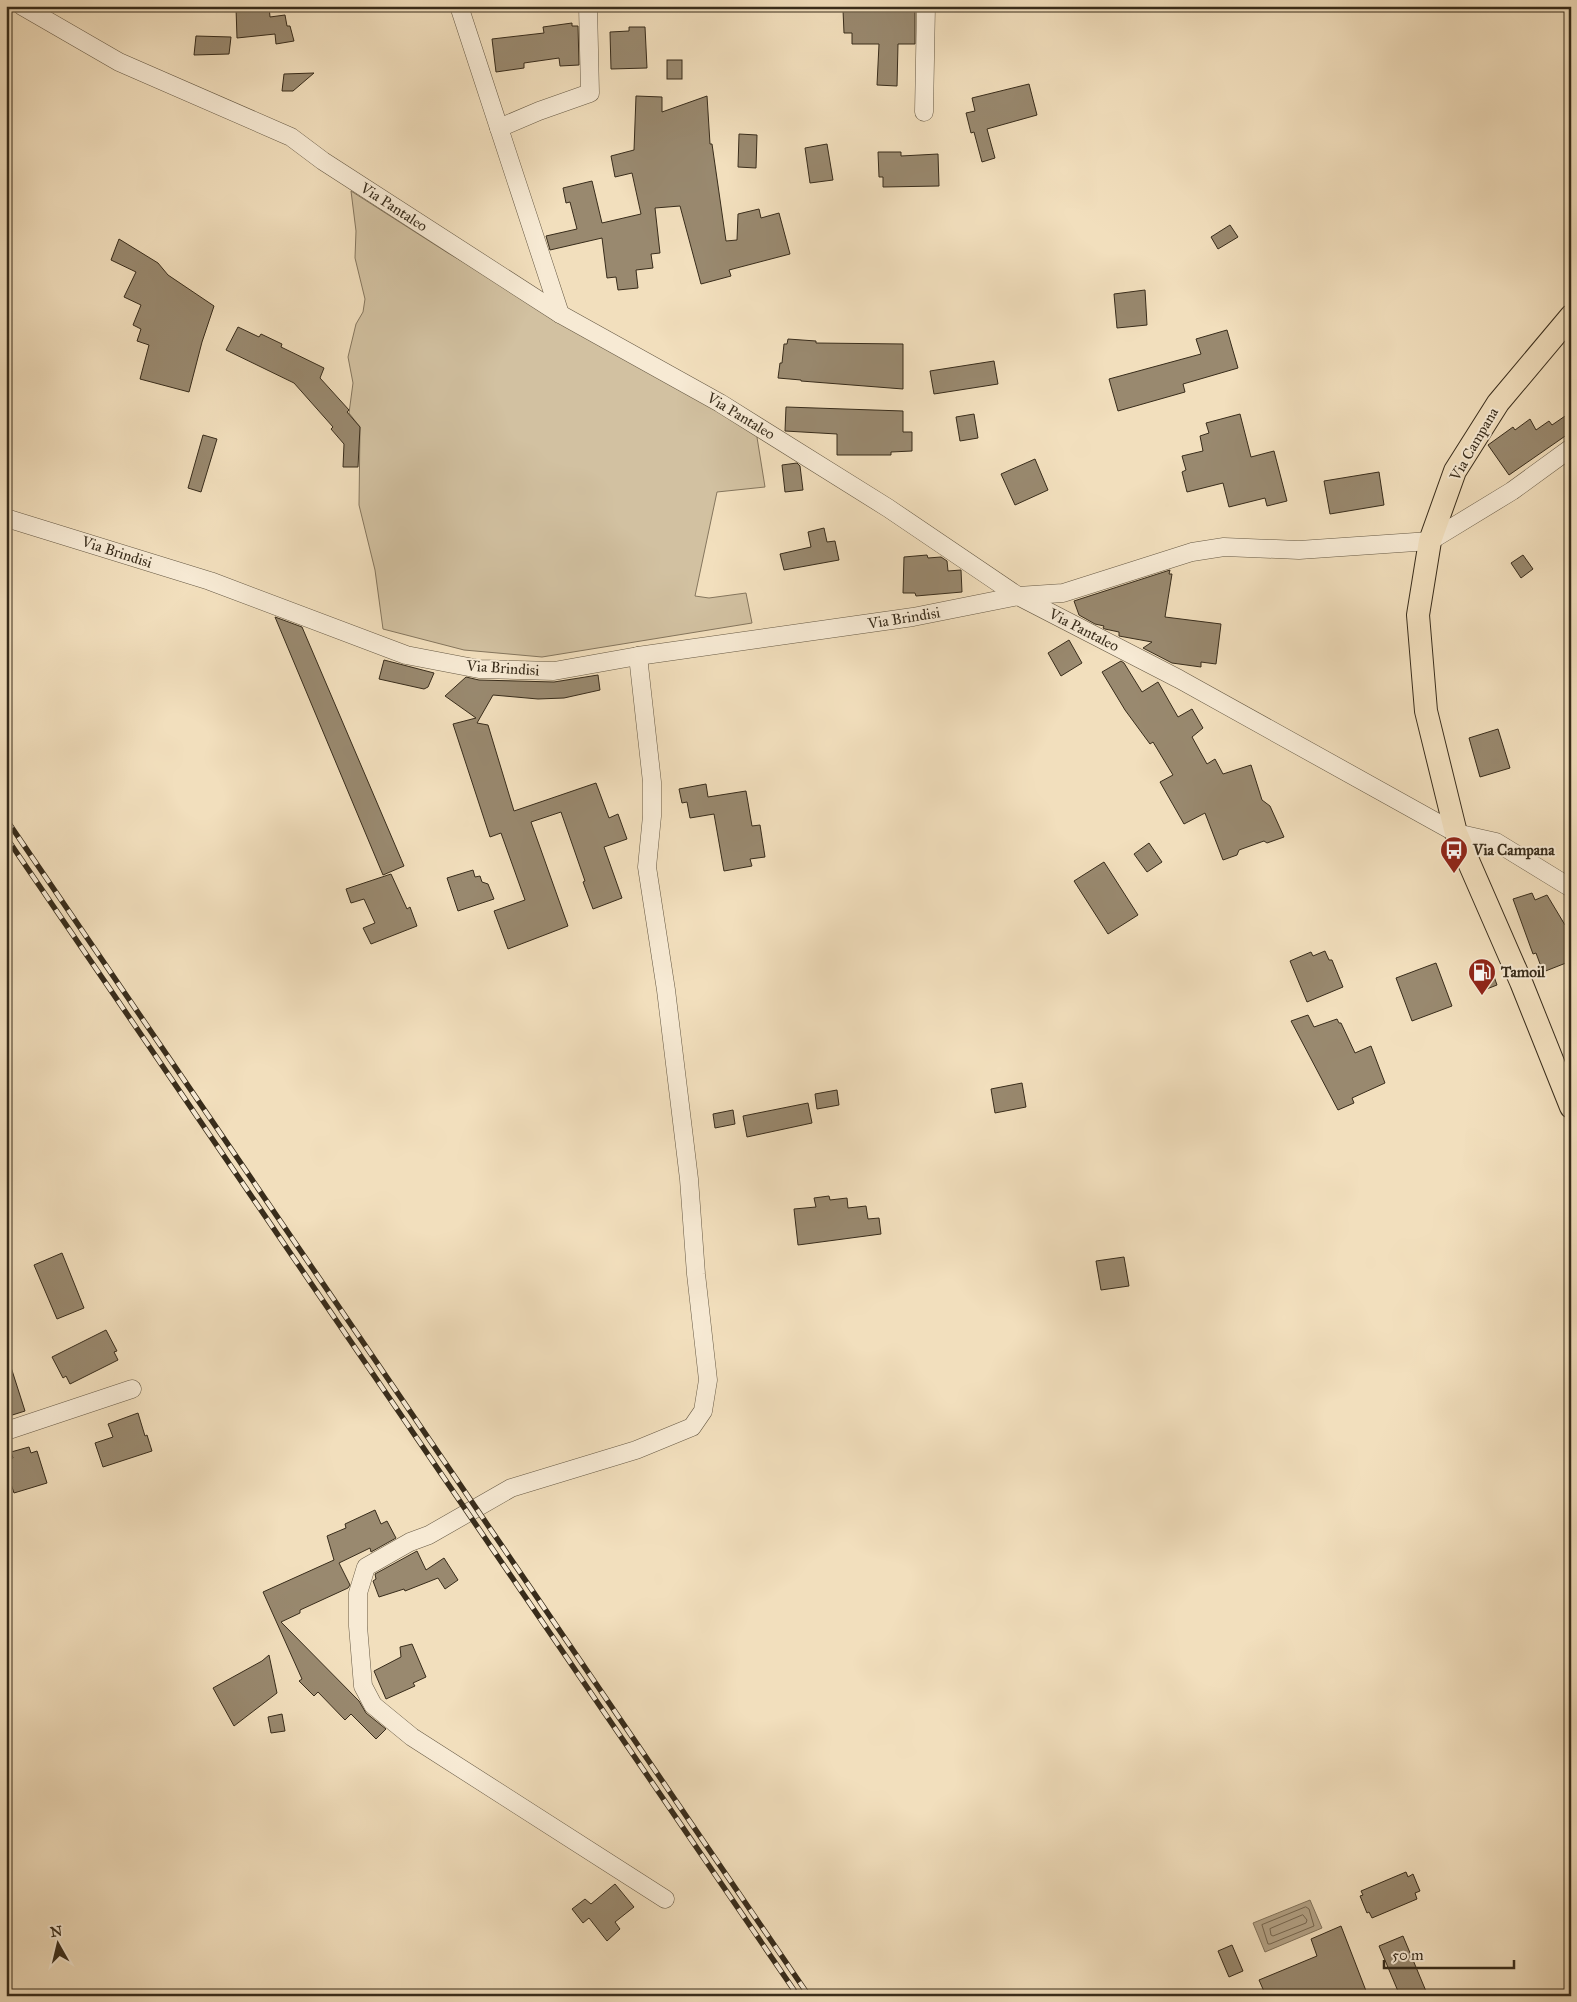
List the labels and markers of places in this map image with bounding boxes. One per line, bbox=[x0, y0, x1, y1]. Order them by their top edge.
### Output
bus stop icon: Via Campana bbox=[1439, 835, 1469, 874]
place label: Via Campana bbox=[1472, 841, 1555, 860]
fuel station icon: Tamoil bbox=[1467, 957, 1497, 996]
place label: Tamoil bbox=[1500, 963, 1546, 981]

